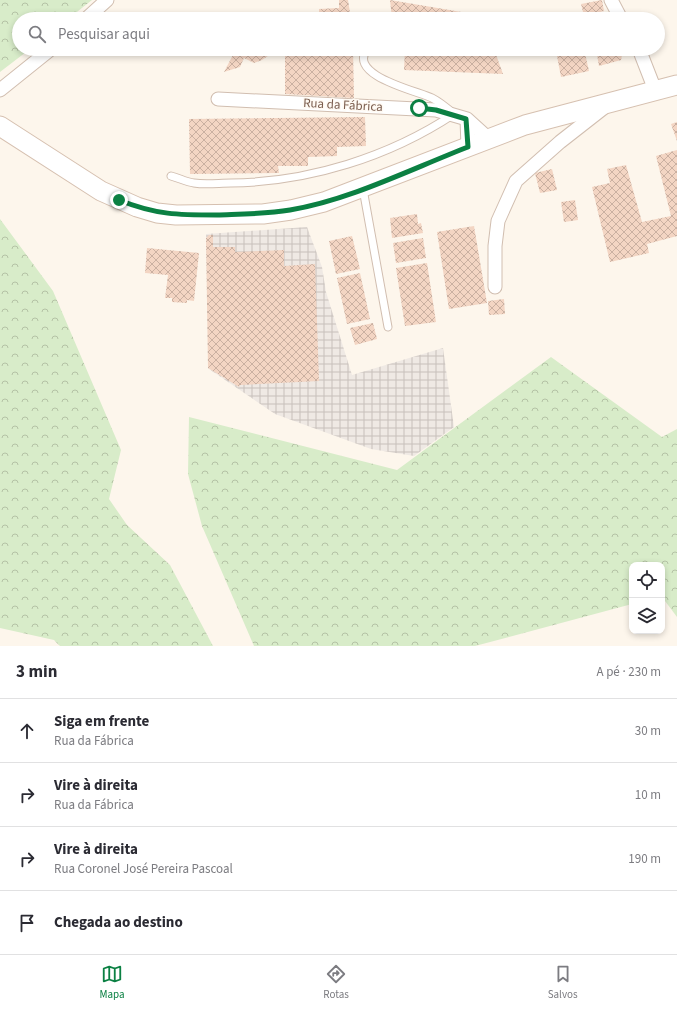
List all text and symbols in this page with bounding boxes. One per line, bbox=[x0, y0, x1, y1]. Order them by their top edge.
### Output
search box bbox=[12, 12, 665, 56]
icon: search bbox=[26, 23, 48, 45]
text: Pesquisar aqui bbox=[58, 24, 150, 45]
street label: Rua da Fábrica bbox=[303, 94, 383, 116]
route start bbox=[410, 99, 428, 117]
route end bbox=[110, 191, 128, 209]
map controls bbox=[629, 562, 665, 634]
button: locate bbox=[629, 562, 665, 598]
button: layers bbox=[629, 598, 665, 634]
text: 3 min bbox=[16, 660, 57, 684]
text: A pé · 230 m bbox=[596, 663, 661, 681]
text: Siga em frente bbox=[54, 711, 149, 732]
icon: ahead bbox=[16, 720, 38, 742]
text: 30 m bbox=[635, 722, 661, 740]
text: Rua da Fábrica bbox=[54, 732, 134, 750]
text: Vire à direita bbox=[54, 775, 138, 796]
icon: right bbox=[16, 784, 38, 806]
text: 10 m bbox=[635, 786, 661, 804]
text: Rua da Fábrica bbox=[54, 796, 134, 814]
text: Vire à direita bbox=[54, 839, 138, 860]
icon: right bbox=[16, 848, 38, 870]
text: 190 m bbox=[628, 850, 661, 868]
text: Rua Coronel José Pereira Pascoal bbox=[54, 860, 233, 878]
icon: arrive bbox=[16, 912, 38, 934]
text: Chegada ao destino bbox=[54, 912, 183, 933]
tab: Mapa bbox=[99, 963, 124, 1002]
tab: Rotas bbox=[323, 963, 349, 1002]
tab: Salvos bbox=[548, 963, 578, 1002]

